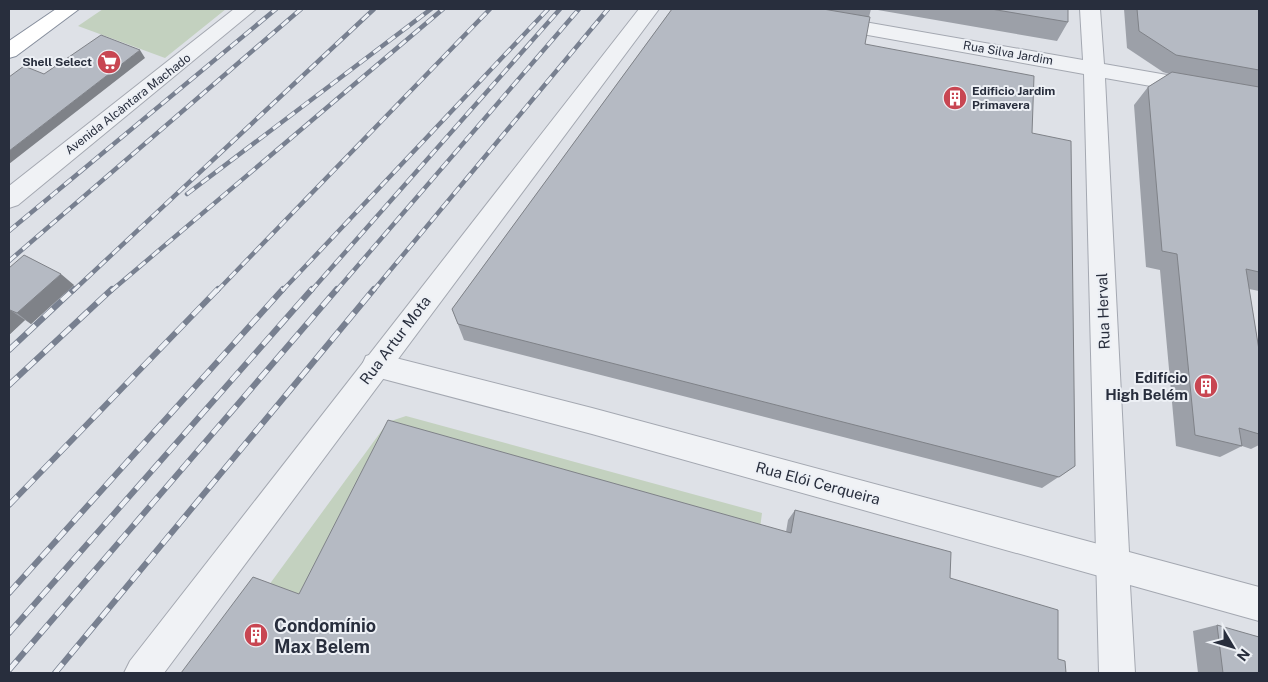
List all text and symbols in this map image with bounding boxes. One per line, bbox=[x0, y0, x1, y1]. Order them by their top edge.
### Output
street label: Rua Silva Jardim bbox=[962, 38, 1054, 68]
supermarket icon: Shell Select bbox=[96, 49, 122, 75]
street label: Avenida Alcântara Machado bbox=[63, 51, 194, 157]
place label: Shell Select bbox=[22, 55, 92, 69]
place label: Edificio Jardim Primavera bbox=[972, 84, 1056, 112]
building icon: Edificio Jardim Primavera bbox=[942, 85, 968, 111]
street label: Rua Herval bbox=[1093, 272, 1113, 350]
street label: Rua Artur Mota bbox=[356, 292, 434, 388]
place label: Edifício High Belém bbox=[1105, 369, 1188, 403]
building icon: Edifício High Belém bbox=[1193, 373, 1219, 399]
street label: Rua Elói Cerqueira bbox=[754, 458, 882, 508]
place label: Condomínio Max Belem bbox=[274, 615, 376, 657]
building icon: Condomínio Max Belem bbox=[243, 622, 269, 648]
north arrow bbox=[1208, 622, 1258, 672]
text: N bbox=[1234, 646, 1253, 664]

